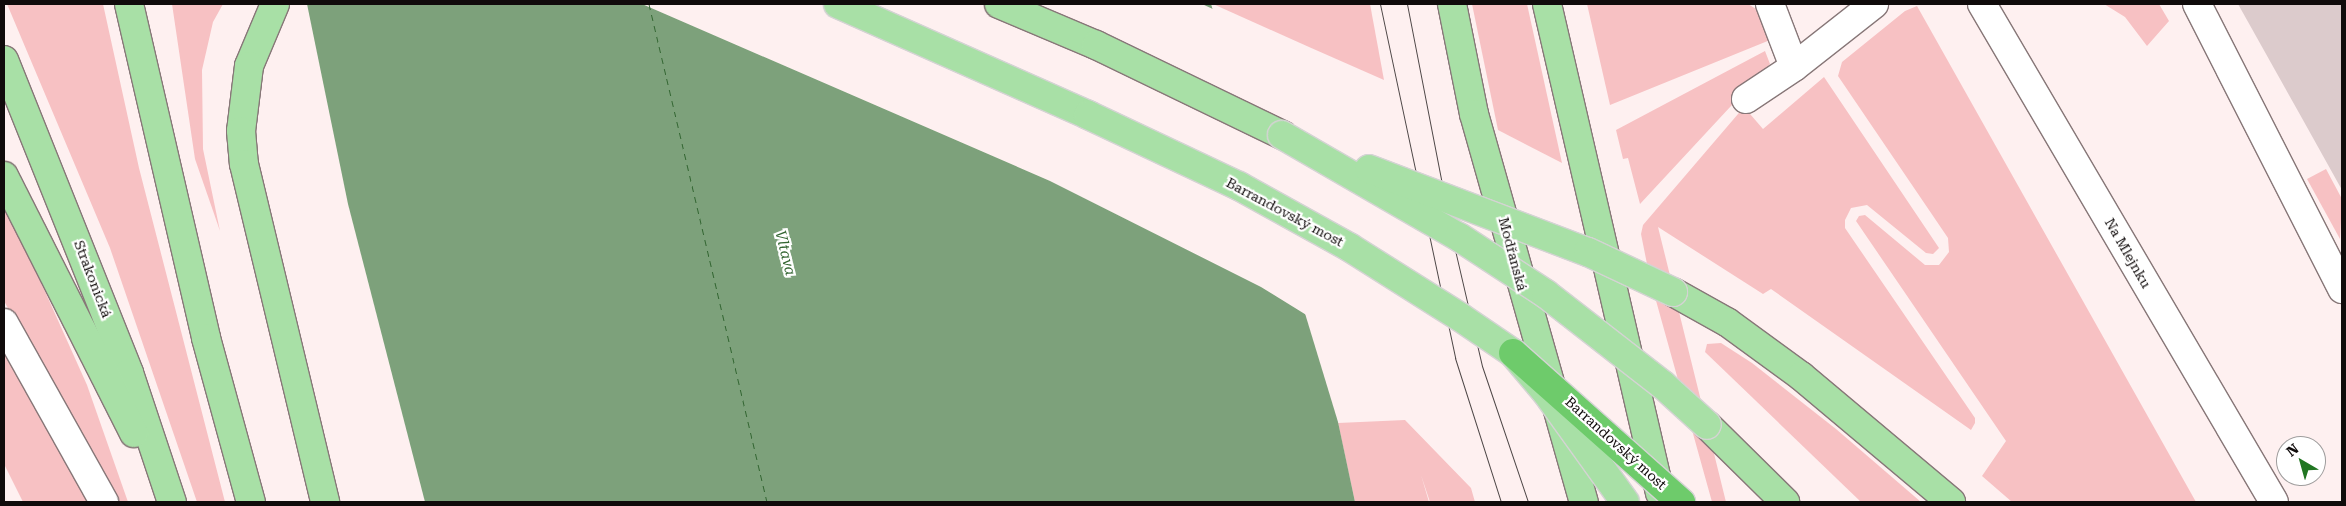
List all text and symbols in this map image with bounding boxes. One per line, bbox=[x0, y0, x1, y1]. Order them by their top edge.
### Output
street label: Barrandovský most bbox=[1223, 174, 1347, 250]
street label: Modřanská bbox=[1495, 215, 1531, 293]
street label: Na Mlejnku bbox=[2101, 215, 2155, 291]
water label: Vltava bbox=[771, 229, 799, 277]
street label: Strakonická bbox=[71, 238, 115, 320]
street label: Barrandovský most bbox=[1562, 393, 1670, 493]
north arrow bbox=[2276, 436, 2326, 486]
text: N bbox=[2283, 440, 2302, 460]

